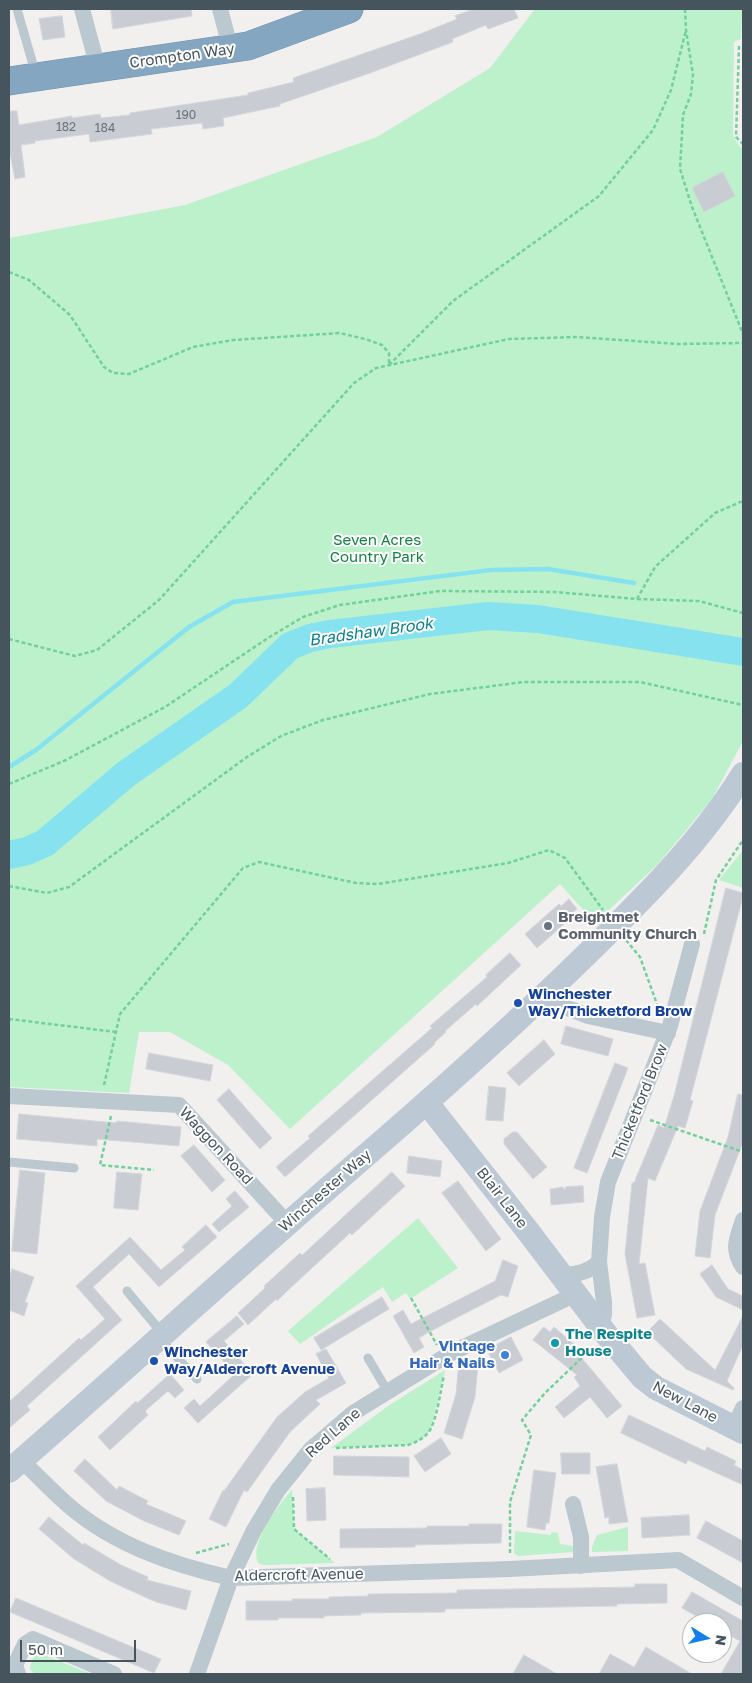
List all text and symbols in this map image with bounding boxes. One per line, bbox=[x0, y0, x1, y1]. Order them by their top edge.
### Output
street label: Crompton Way bbox=[128, 40, 236, 72]
house number: 190 bbox=[176, 108, 196, 122]
house number: 182 bbox=[56, 120, 76, 134]
house number: 184 bbox=[95, 121, 115, 135]
park label: Seven Acres Country Park bbox=[330, 531, 424, 566]
water label: Bradshaw Brook bbox=[308, 614, 434, 650]
place label: Breightmet Community Church bbox=[558, 908, 697, 943]
marker: Breightmet Community Church bbox=[542, 920, 554, 932]
place label: Winchester Way/Thicketford Brow bbox=[528, 985, 692, 1020]
marker: Winchester Way/Thicketford Brow bbox=[512, 997, 524, 1009]
street label: Thicketford Brow bbox=[609, 1041, 671, 1163]
street label: Waggon Road bbox=[176, 1103, 256, 1189]
street label: Winchester Way bbox=[275, 1146, 375, 1236]
street label: Blair Lane bbox=[473, 1164, 531, 1232]
place label: The Respite House bbox=[565, 1325, 652, 1360]
place label: Vintage Hair & Nails bbox=[409, 1337, 495, 1372]
marker: The Respite House bbox=[549, 1337, 561, 1349]
place label: Winchester Way/Aldercroft Avenue bbox=[164, 1343, 335, 1378]
marker: Vintage Hair & Nails bbox=[499, 1349, 511, 1361]
marker: Winchester Way/Aldercroft Avenue bbox=[148, 1355, 160, 1367]
street label: New Lane bbox=[649, 1377, 721, 1427]
street label: Red Lane bbox=[302, 1404, 364, 1462]
street label: Aldercroft Avenue bbox=[234, 1565, 364, 1585]
north arrow bbox=[682, 1613, 732, 1663]
scale bar bbox=[22, 1630, 139, 1662]
text: N bbox=[712, 1634, 731, 1647]
text: 50 m bbox=[28, 1640, 63, 1658]

